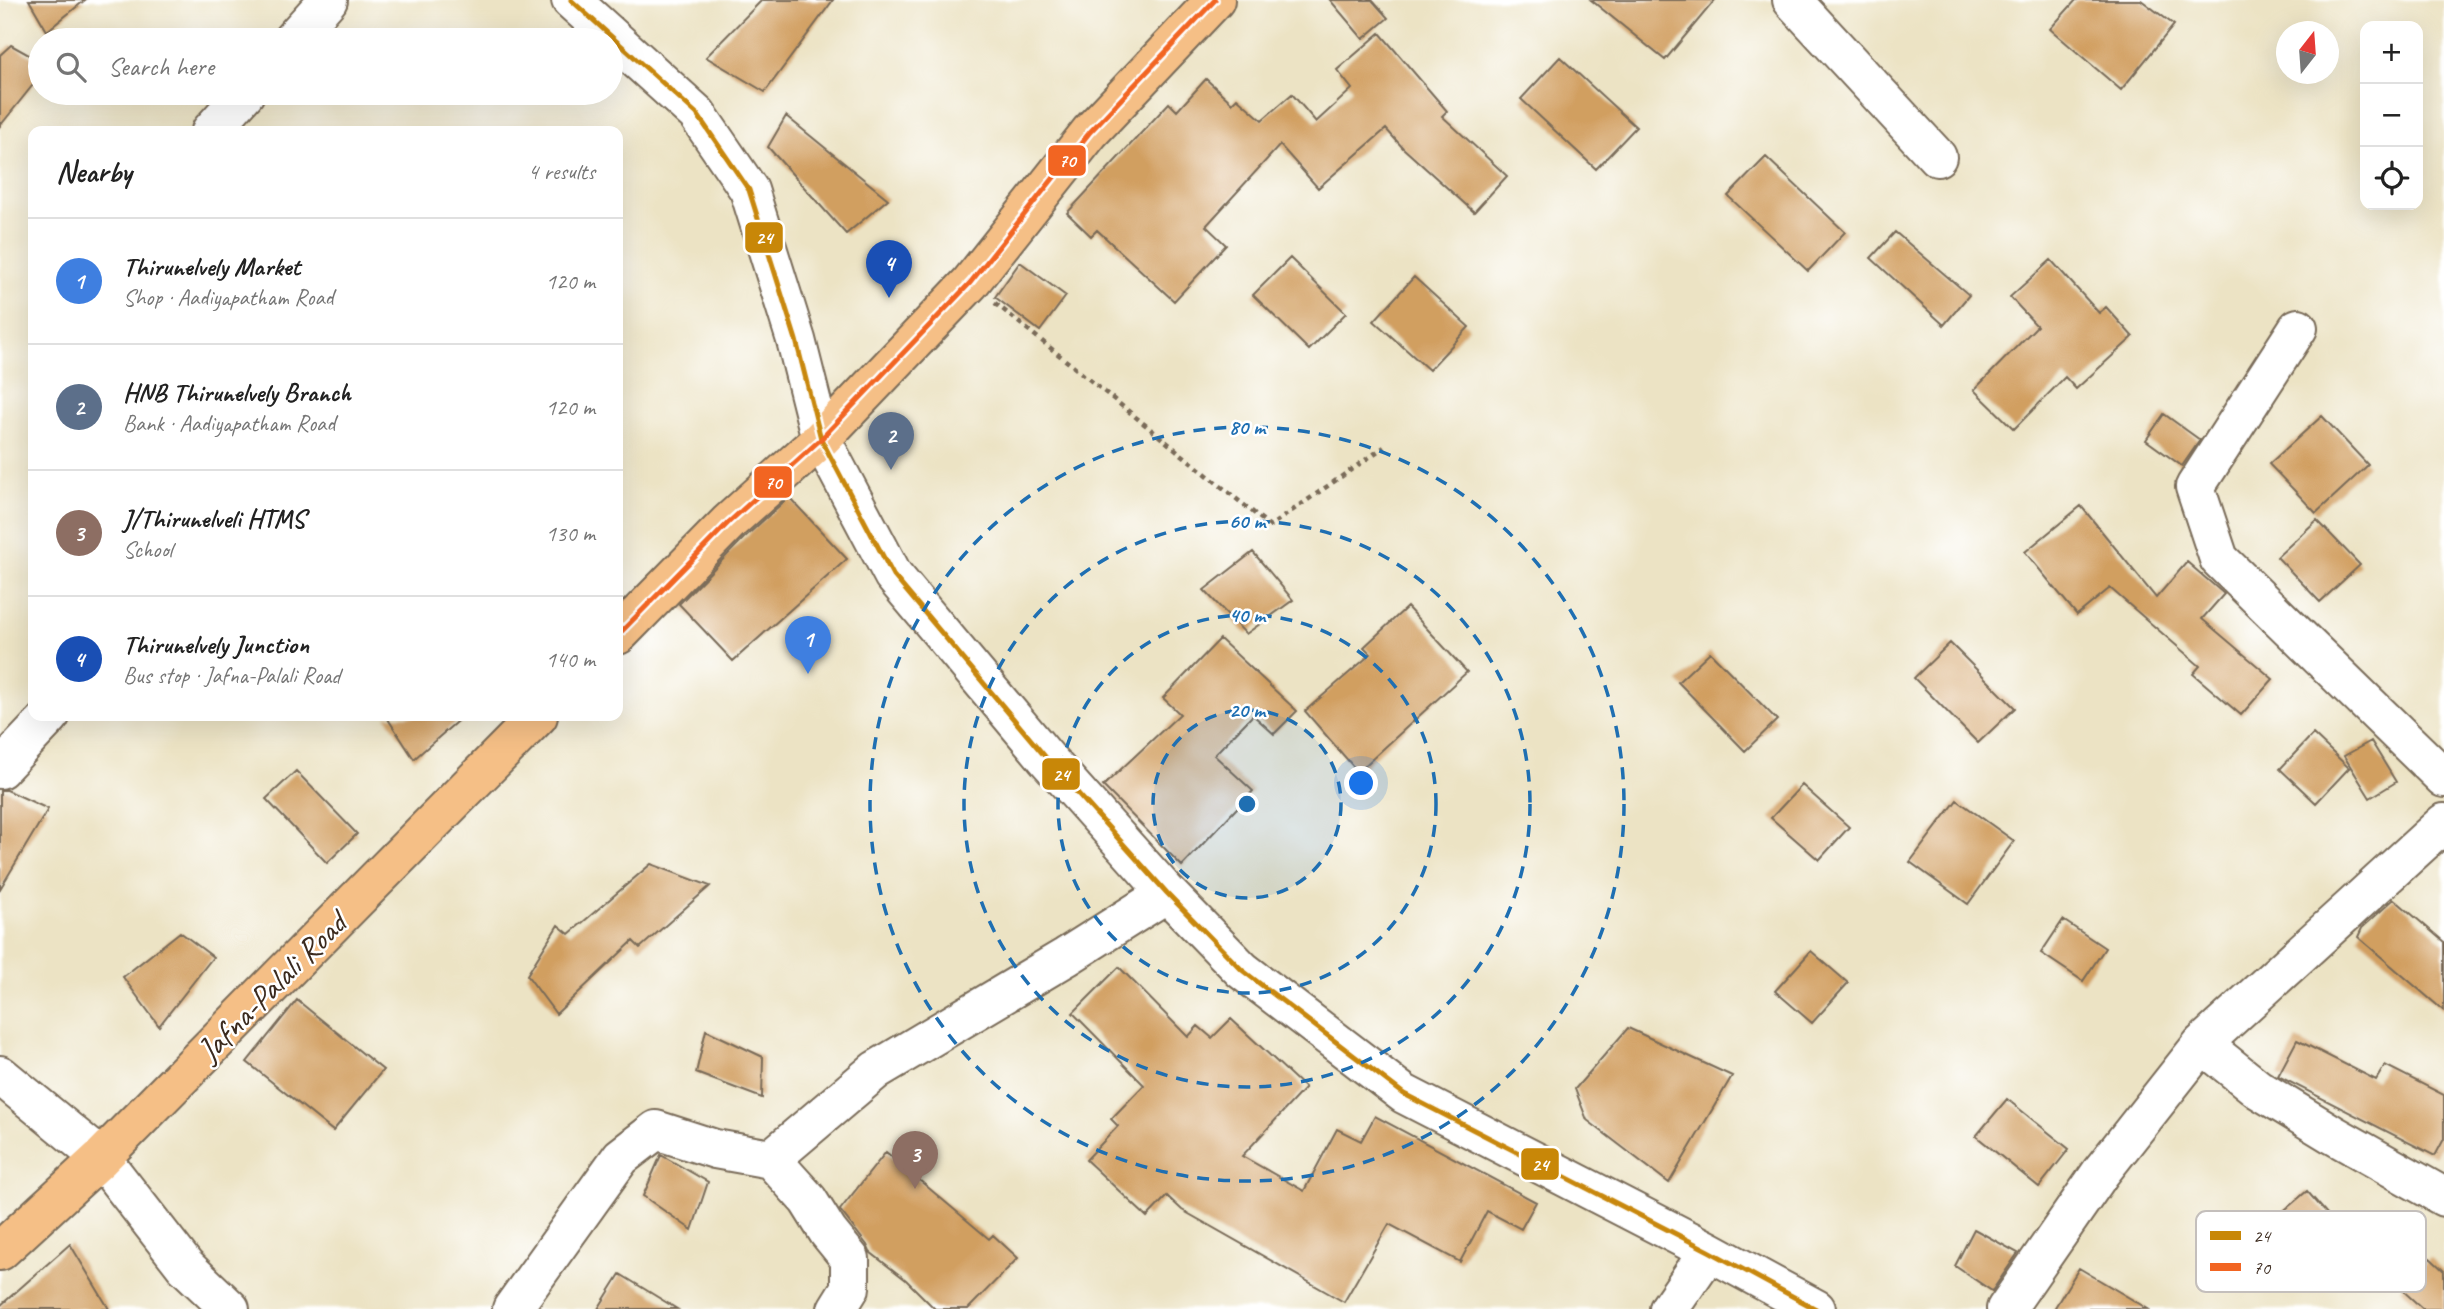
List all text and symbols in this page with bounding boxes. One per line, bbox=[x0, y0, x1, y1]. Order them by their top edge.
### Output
north arrow bbox=[2276, 21, 2339, 84]
map controls bbox=[2360, 21, 2423, 210]
button: + bbox=[2360, 21, 2423, 84]
search box bbox=[28, 28, 623, 105]
icon: search bbox=[52, 48, 90, 86]
text: Search here bbox=[108, 50, 214, 83]
button: − bbox=[2360, 84, 2423, 147]
line badge: 70 bbox=[1047, 144, 1087, 177]
button: locate bbox=[2360, 147, 2423, 210]
text: 70 bbox=[1058, 149, 1078, 173]
text: Nearby bbox=[56, 153, 132, 191]
text: 4 results bbox=[528, 157, 595, 186]
line badge: 24 bbox=[744, 221, 784, 254]
text: 24 bbox=[755, 226, 775, 250]
pin: 4 bbox=[866, 240, 912, 298]
text: Thirunelvely Market bbox=[123, 250, 300, 283]
text: 1 bbox=[74, 267, 84, 296]
text: 120 m bbox=[546, 267, 595, 296]
text: Shop · Aadiyapatham Road bbox=[123, 283, 334, 312]
text: HNB Thirunelvely Branch bbox=[123, 376, 351, 409]
text: 2 bbox=[74, 393, 84, 422]
text: 120 m bbox=[546, 393, 595, 422]
text: Bank · Aadiyapatham Road bbox=[123, 409, 335, 438]
pin: 2 bbox=[868, 412, 914, 470]
text: 80 m bbox=[1229, 414, 1267, 440]
line badge: 70 bbox=[753, 465, 793, 499]
text: 70 bbox=[764, 471, 784, 495]
text: J/Thirunelveli HTMS bbox=[123, 502, 305, 535]
text: 60 m bbox=[1229, 508, 1267, 534]
text: 3 bbox=[74, 519, 84, 548]
text: 130 m bbox=[546, 519, 595, 548]
text: School bbox=[123, 535, 172, 564]
text: 40 m bbox=[1229, 602, 1267, 628]
pin: 1 bbox=[785, 616, 831, 674]
text: Thirunelvely Junction bbox=[123, 628, 309, 661]
text: 4 bbox=[74, 645, 84, 674]
text: 140 m bbox=[546, 645, 595, 674]
text: Bus stop · Jafna-Palali Road bbox=[123, 661, 340, 690]
text: 20 m bbox=[1229, 697, 1267, 723]
line badge: 24 bbox=[1041, 757, 1081, 791]
text: 24 bbox=[1052, 763, 1072, 787]
your location bbox=[1344, 766, 1378, 800]
centre of rings bbox=[1235, 792, 1259, 816]
street label: Jafna-Palali Road bbox=[187, 899, 359, 1072]
pin: 3 bbox=[892, 1131, 938, 1189]
line badge: 24 bbox=[1520, 1147, 1560, 1181]
text: 24 bbox=[1531, 1153, 1551, 1177]
legend bbox=[2196, 1211, 2426, 1292]
text: 24 bbox=[2253, 1224, 2273, 1248]
text: 70 bbox=[2253, 1256, 2272, 1280]

